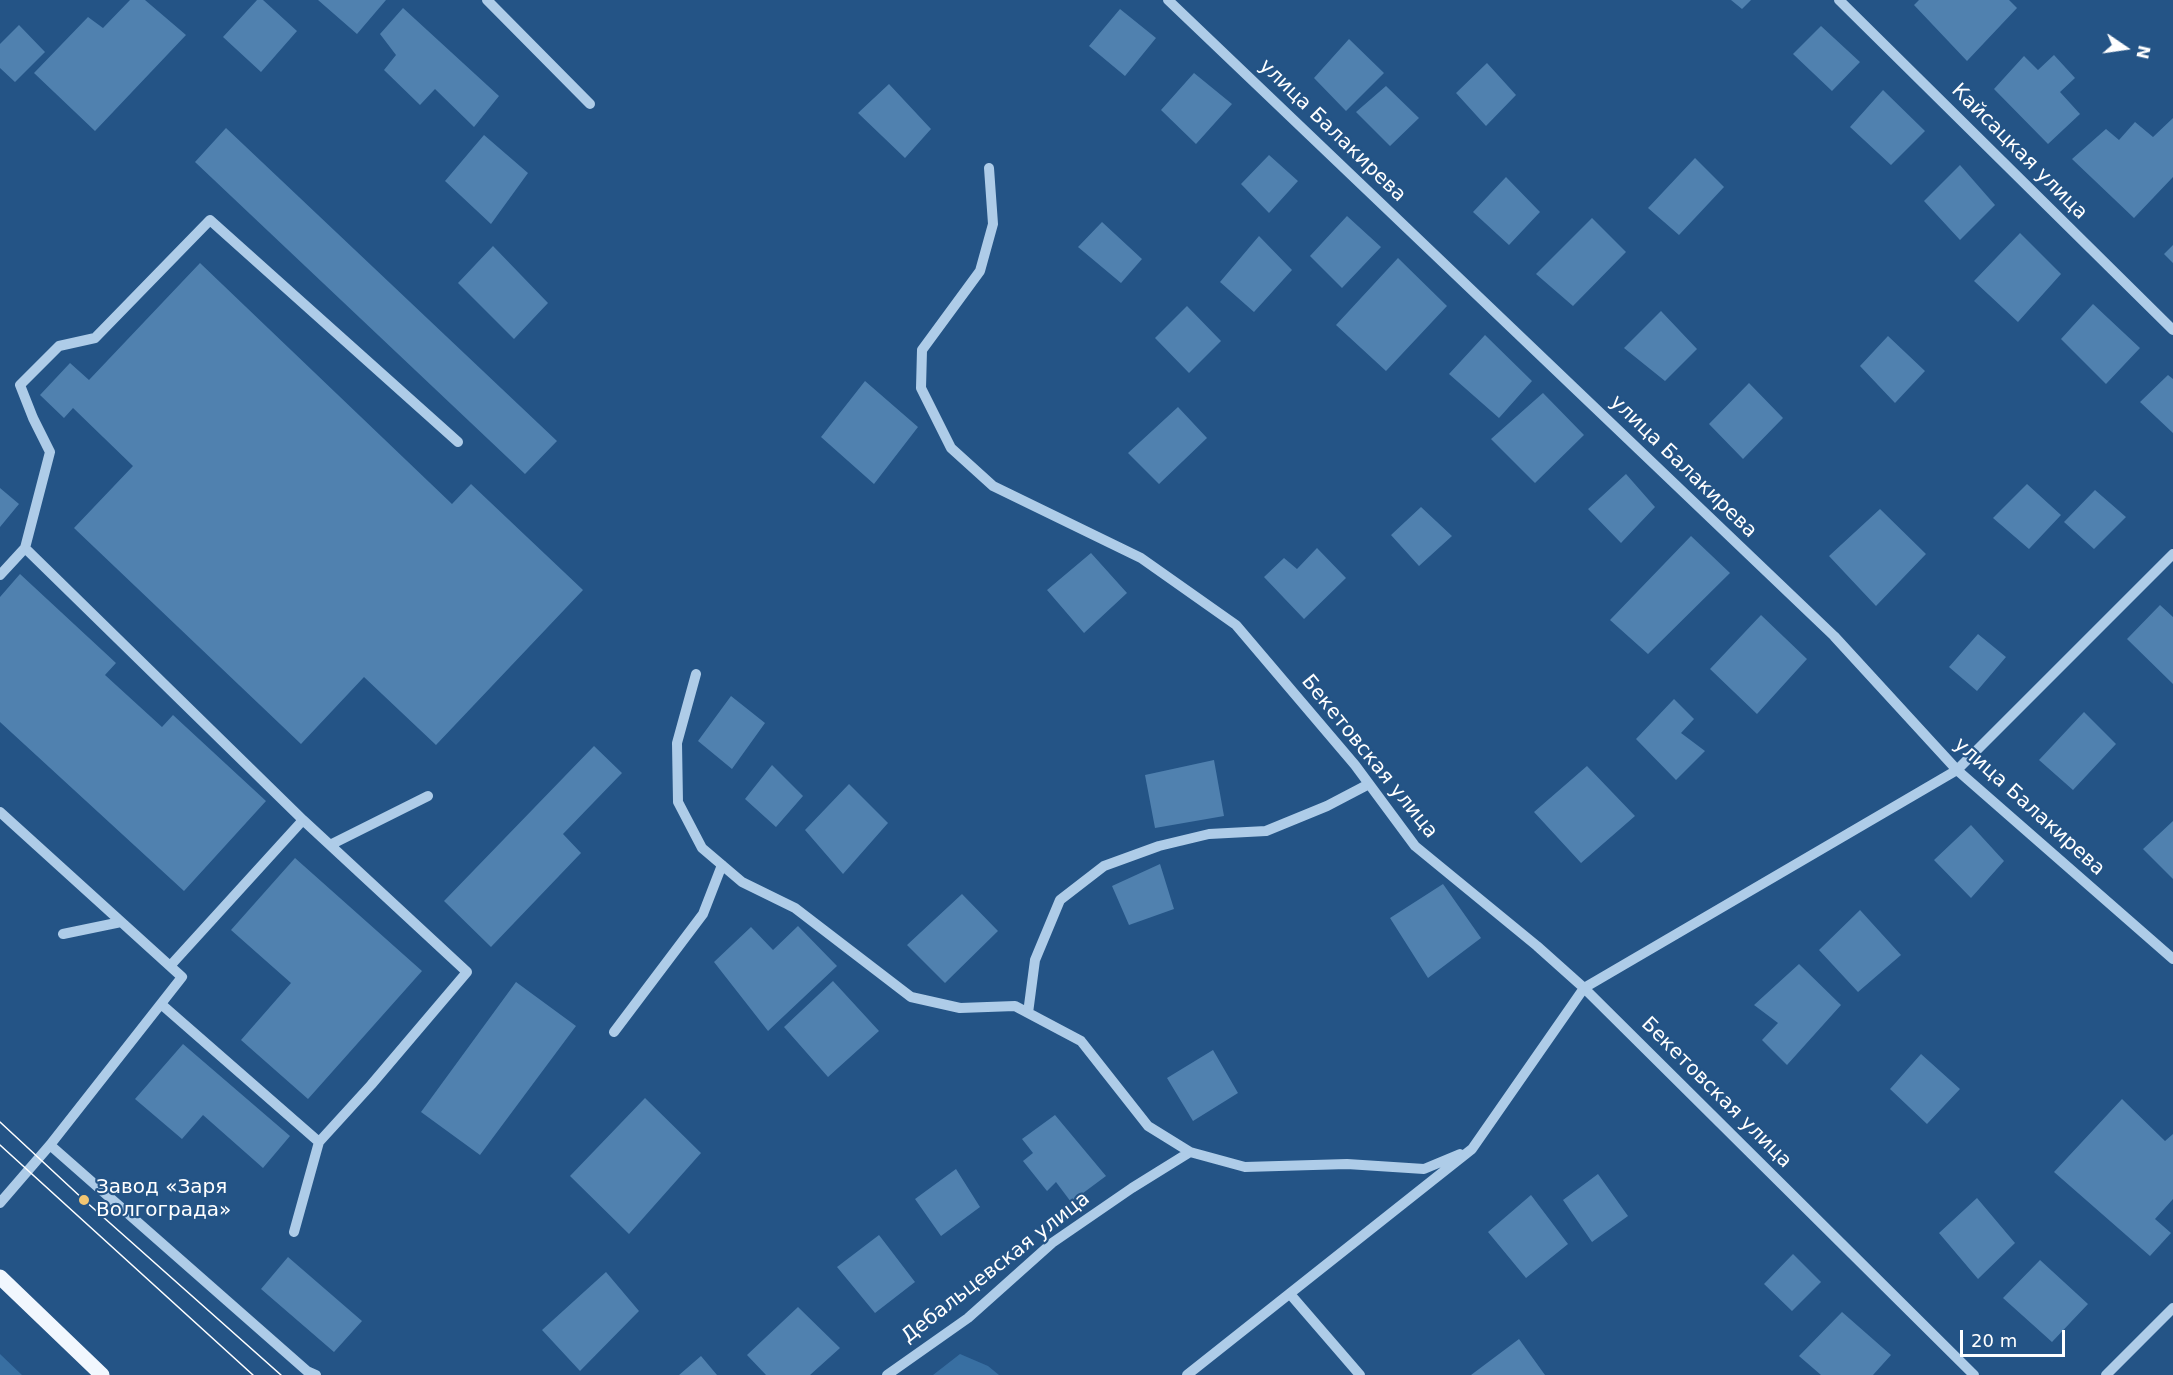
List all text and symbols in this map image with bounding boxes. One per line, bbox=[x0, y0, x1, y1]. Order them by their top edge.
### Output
north arrow bbox=[2095, 18, 2155, 78]
text: N bbox=[2132, 43, 2154, 61]
street label: улица Балакирева bbox=[1254, 55, 1410, 207]
street label: Кайсацкая улица bbox=[1946, 79, 2092, 225]
street label: улица Балакирева bbox=[1605, 391, 1761, 543]
street label: Бекетовская улица bbox=[1296, 670, 1442, 844]
street label: улица Балакирева bbox=[1949, 733, 2109, 881]
street label: Бекетовская улица bbox=[1636, 1013, 1796, 1173]
place label: Завод «Заря Волгограда» bbox=[96, 1176, 231, 1223]
street label: Дебальцевская улица bbox=[897, 1187, 1095, 1349]
marker: Завод «Заря Волгограда» bbox=[77, 1193, 91, 1207]
scale bar bbox=[1963, 1318, 2068, 1356]
text: 20 m bbox=[1971, 1330, 2017, 1351]

